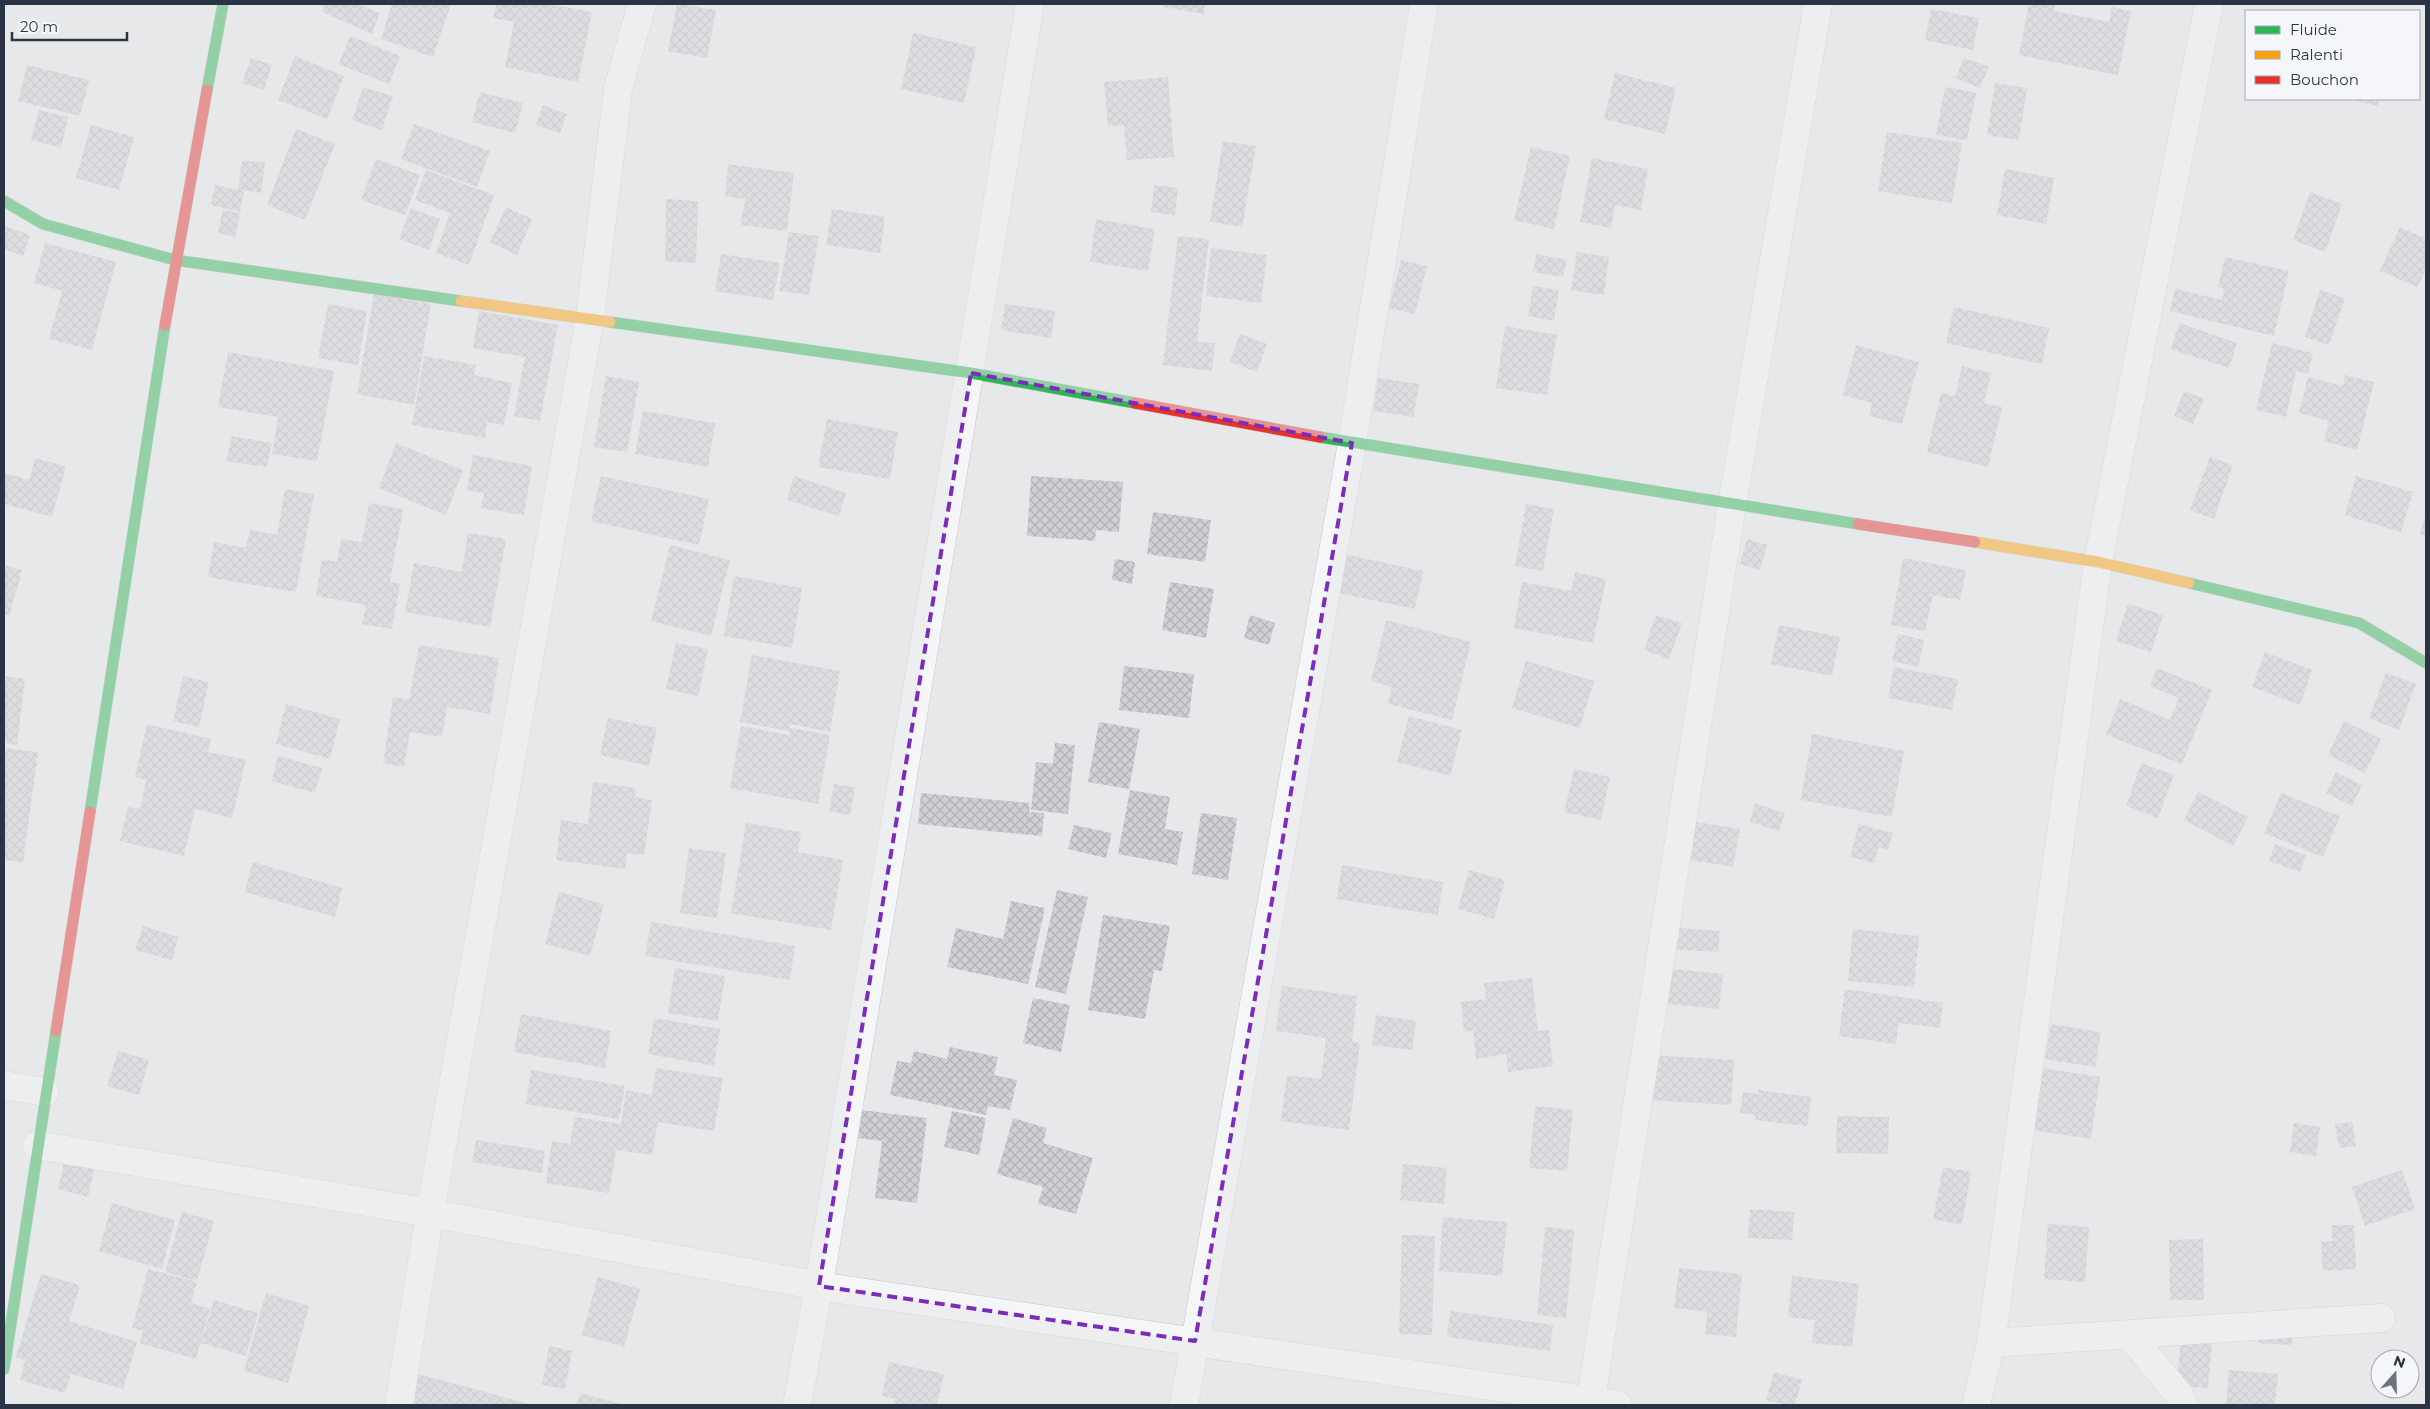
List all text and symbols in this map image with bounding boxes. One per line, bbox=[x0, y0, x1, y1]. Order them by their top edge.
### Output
scale bar bbox=[12, 10, 128, 42]
legend bbox=[2245, 10, 2420, 100]
text: 20 m bbox=[20, 17, 58, 36]
text: Fluide bbox=[2290, 20, 2337, 39]
text: Ralenti bbox=[2290, 45, 2343, 64]
text: Bouchon bbox=[2290, 70, 2359, 89]
north arrow bbox=[2370, 1349, 2420, 1399]
text: N bbox=[2391, 1351, 2408, 1372]

